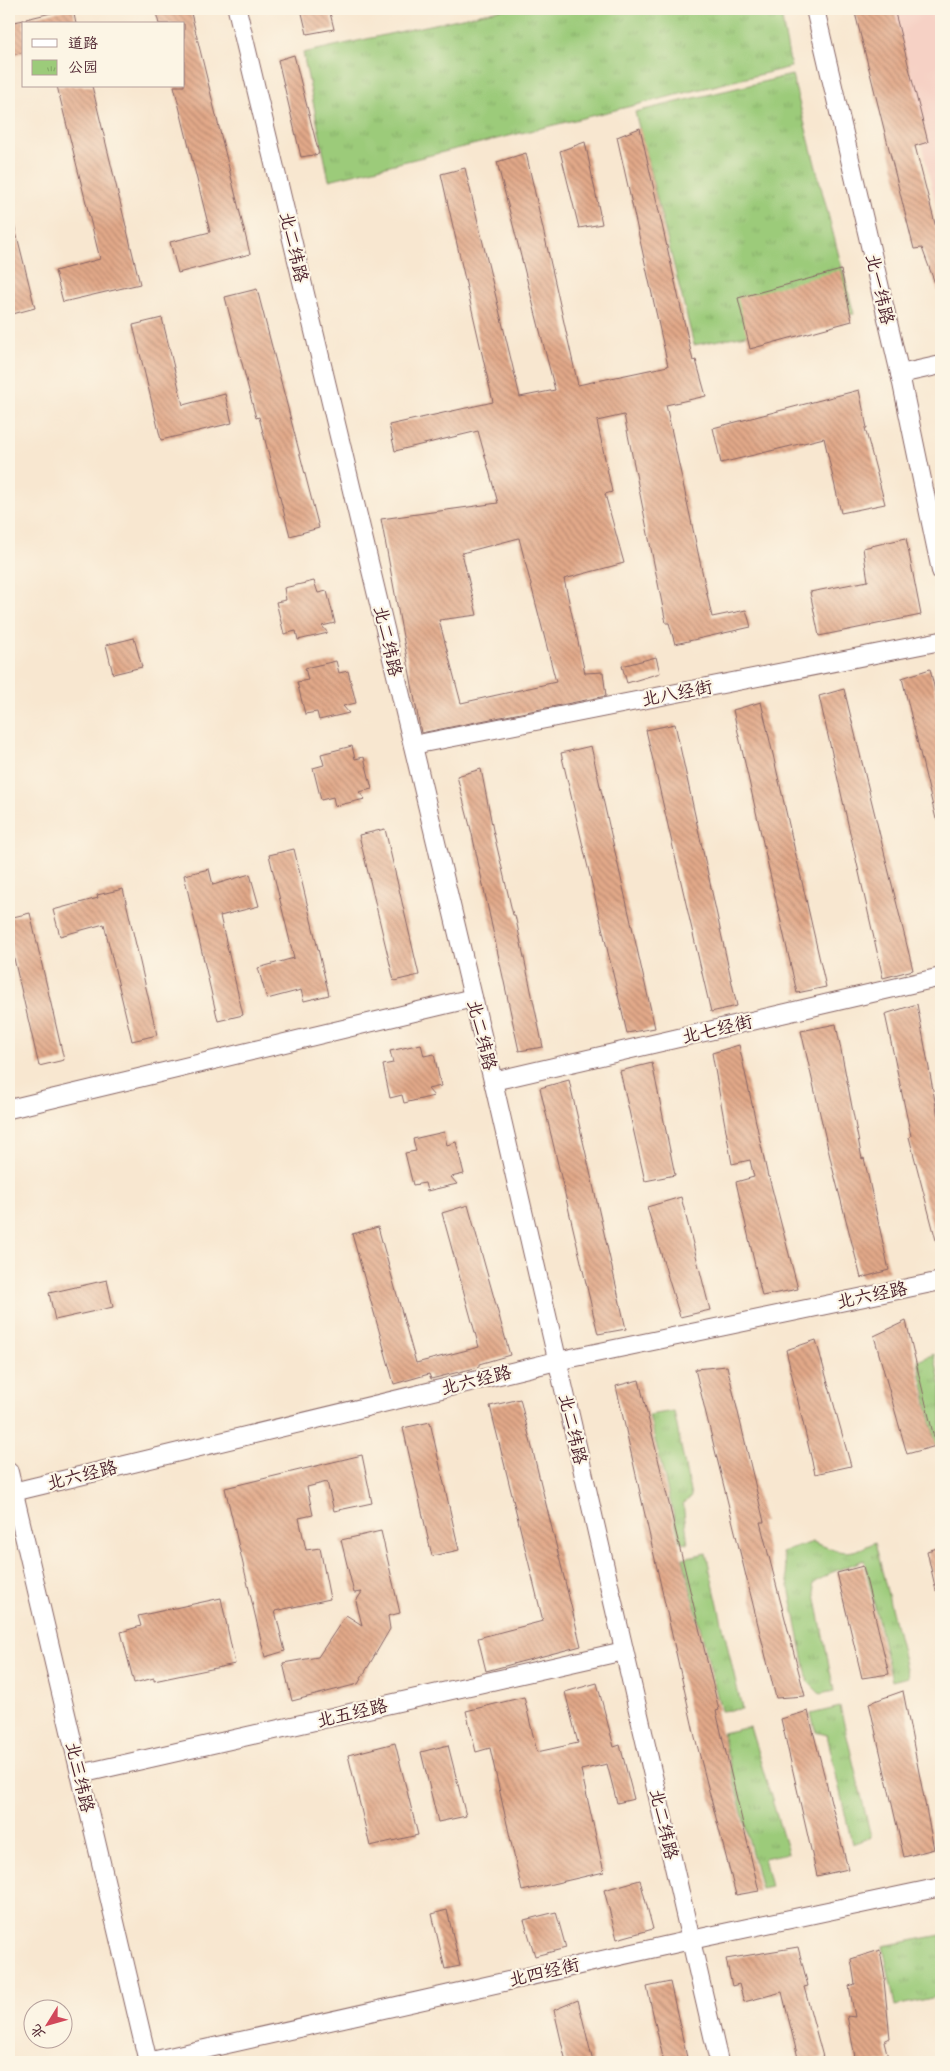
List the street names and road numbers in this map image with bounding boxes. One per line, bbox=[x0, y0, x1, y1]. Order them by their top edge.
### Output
street label: 北二纬路 bbox=[270, 208, 318, 286]
street label: 北一纬路 bbox=[856, 250, 904, 328]
street label: 北二纬路 bbox=[364, 602, 412, 680]
street label: 北八经街 bbox=[639, 670, 715, 716]
street label: 北二纬路 bbox=[458, 996, 506, 1074]
street label: 北七经街 bbox=[678, 1005, 756, 1053]
street label: 北六经路 bbox=[833, 1272, 911, 1318]
street label: 北六经路 bbox=[437, 1356, 515, 1404]
street label: 北二纬路 bbox=[549, 1390, 597, 1468]
street label: 北六经路 bbox=[43, 1451, 121, 1499]
street label: 北五经路 bbox=[313, 1689, 391, 1737]
street label: 北三纬路 bbox=[56, 1738, 104, 1816]
street label: 北二纬路 bbox=[640, 1785, 688, 1863]
street label: 北四经街 bbox=[505, 1948, 583, 1996]

